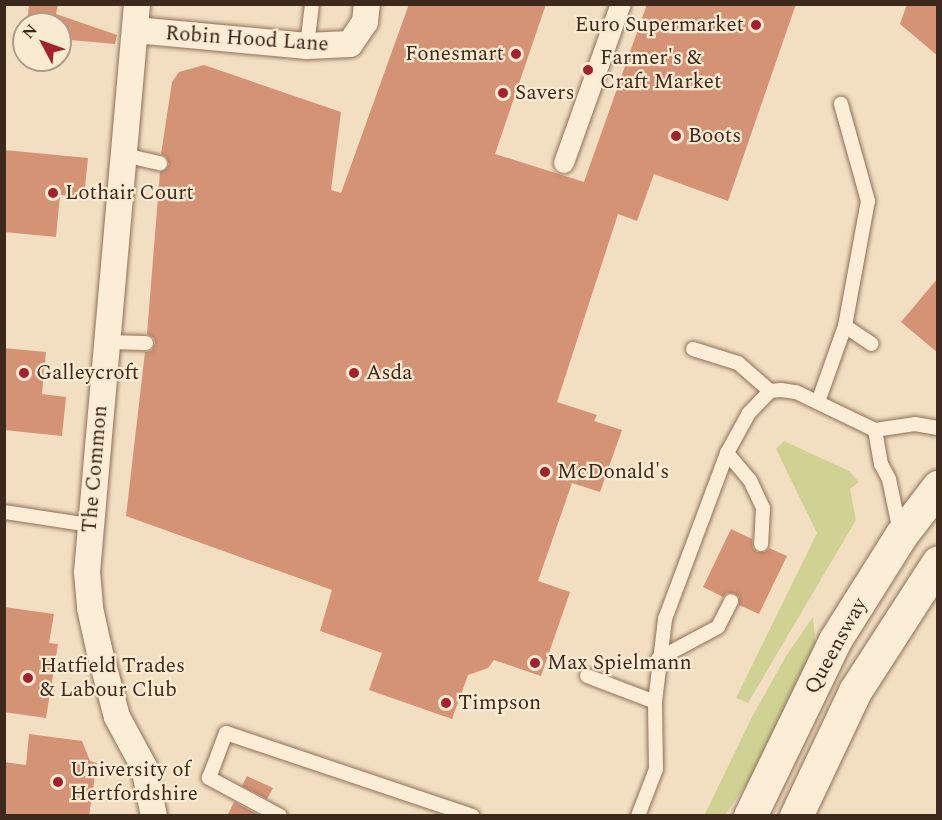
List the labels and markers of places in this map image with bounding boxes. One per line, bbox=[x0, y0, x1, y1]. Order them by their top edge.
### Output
place label: Euro Supermarket bbox=[575, 12, 744, 38]
marker: Euro Supermarket bbox=[749, 18, 763, 32]
place label: Fonesmart bbox=[405, 41, 504, 67]
place label: Farmer's & Craft Market bbox=[600, 45, 721, 95]
marker: Fonesmart bbox=[509, 47, 523, 61]
marker: Farmer's & Craft Market bbox=[581, 63, 595, 77]
place label: Savers bbox=[515, 80, 574, 106]
marker: Savers bbox=[496, 86, 510, 100]
place label: Boots bbox=[688, 123, 741, 149]
marker: Boots bbox=[669, 129, 683, 143]
place label: Lothair Court bbox=[65, 180, 194, 206]
marker: Lothair Court bbox=[46, 186, 60, 200]
place label: Galleycroft bbox=[36, 360, 139, 386]
place label: Asda bbox=[366, 360, 413, 386]
marker: Galleycroft bbox=[17, 366, 31, 380]
marker: Asda bbox=[347, 366, 361, 380]
place label: McDonald's bbox=[557, 459, 669, 485]
marker: McDonald's bbox=[538, 465, 552, 479]
place label: Max Spielmann bbox=[547, 650, 692, 676]
place label: Hatfield Trades & Labour Club bbox=[40, 653, 185, 703]
marker: Max Spielmann bbox=[528, 656, 542, 670]
marker: Hatfield Trades & Labour Club bbox=[21, 671, 35, 685]
place label: Timpson bbox=[458, 690, 541, 716]
marker: Timpson bbox=[439, 696, 453, 710]
place label: University of Hertfordshire bbox=[70, 757, 198, 807]
marker: University of Hertfordshire bbox=[51, 775, 65, 789]

